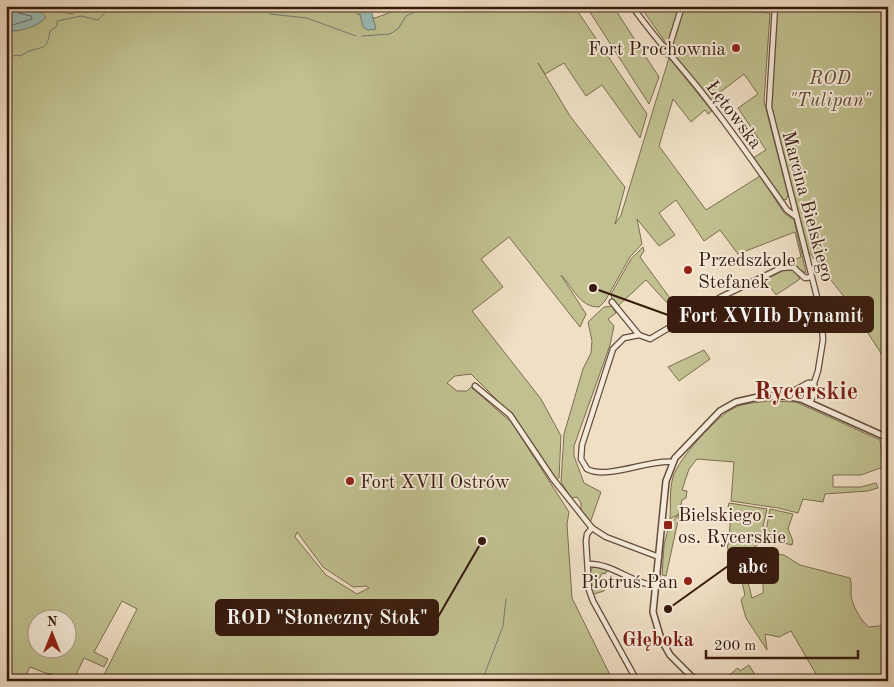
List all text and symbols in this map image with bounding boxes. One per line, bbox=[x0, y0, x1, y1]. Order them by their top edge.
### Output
place label: Fort Prochownia bbox=[588, 41, 727, 60]
marker: Fort Prochownia bbox=[730, 42, 742, 54]
park label: ROD "Tulipan" bbox=[789, 70, 872, 111]
street label: Łętowska bbox=[701, 78, 765, 154]
street label: Marcina Bielskiego bbox=[777, 129, 836, 284]
place label: Przedszkole Stefanek bbox=[698, 252, 796, 293]
marker: Przedszkole Stefanek bbox=[682, 264, 694, 276]
callout: Fort XVIIb Dynamit bbox=[668, 297, 873, 332]
text: Fort XVIIb Dynamit bbox=[678, 307, 864, 327]
district label: Rycerskie bbox=[754, 381, 858, 405]
place label: Fort XVII Ostrów bbox=[360, 474, 510, 493]
marker: Fort XVII Ostrów bbox=[344, 475, 356, 487]
place label: Bielskiego - os. Rycerskie bbox=[678, 507, 786, 548]
marker: Bielskiego - os. Rycerskie bbox=[662, 519, 674, 531]
callout: abc bbox=[728, 548, 778, 583]
text: abc bbox=[738, 558, 768, 578]
place label: Piotruś Pan bbox=[581, 574, 678, 593]
marker: Piotruś Pan bbox=[682, 575, 694, 587]
callout: ROD "Słoneczny Stok" bbox=[216, 600, 438, 635]
text: ROD "Słoneczny Stok" bbox=[226, 609, 428, 629]
north arrow bbox=[28, 610, 78, 660]
text: N bbox=[47, 615, 58, 629]
scale bar bbox=[706, 627, 859, 659]
district label: Głęboka bbox=[622, 631, 694, 651]
text: 200 m bbox=[714, 639, 756, 654]

